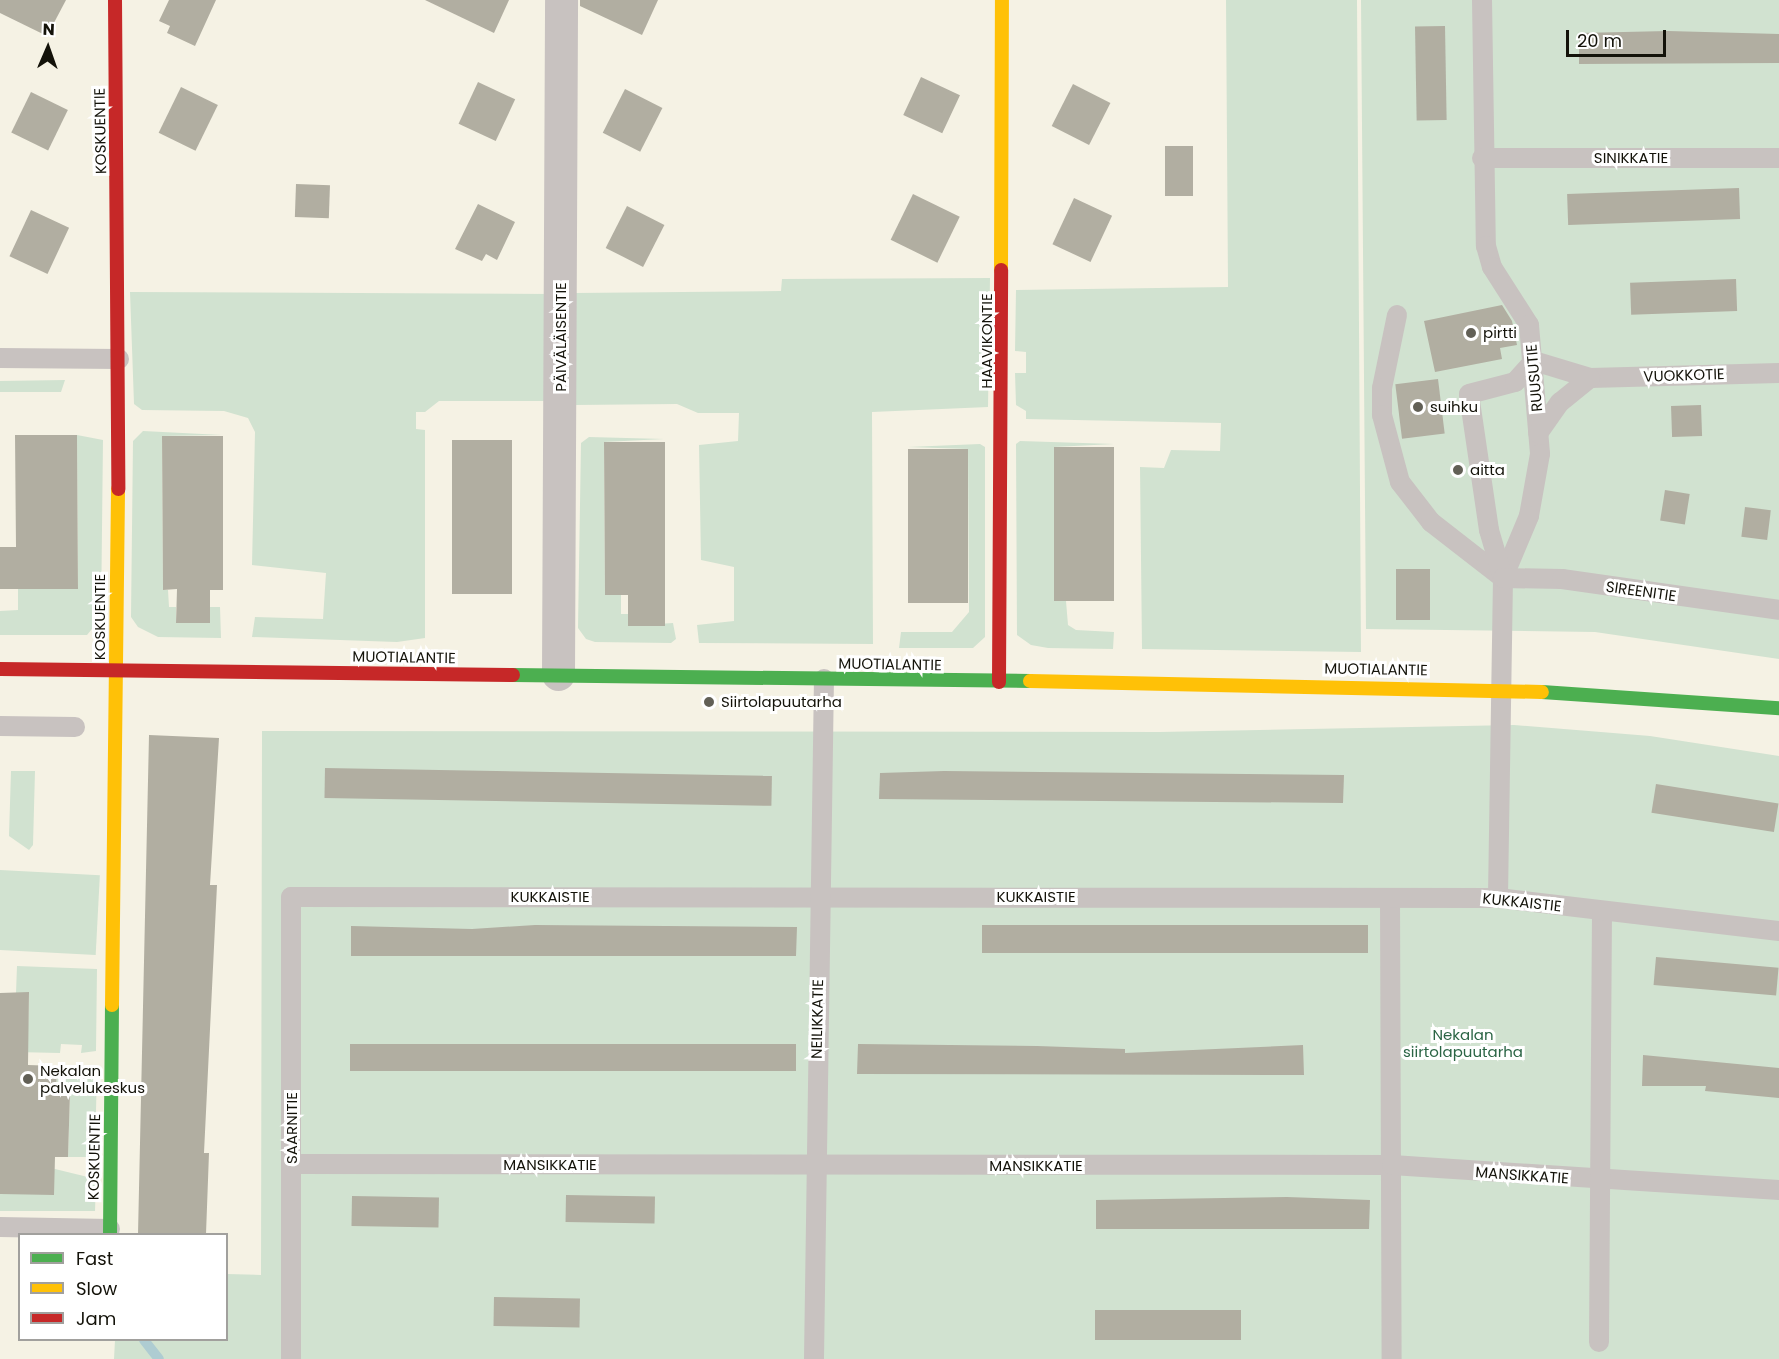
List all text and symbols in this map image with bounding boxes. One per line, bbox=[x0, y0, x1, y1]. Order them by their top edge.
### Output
north arrow bbox=[18, 18, 78, 78]
text: N bbox=[42, 18, 55, 41]
scale bar bbox=[1569, 18, 1670, 56]
text: 20 m bbox=[1577, 28, 1622, 53]
street label: KOSKUENTIE bbox=[90, 88, 110, 174]
street label: SINIKKATIE bbox=[1594, 149, 1668, 167]
street label: PÄIVÄLÄISENTIE bbox=[552, 282, 570, 392]
street label: HAAVIKONTIE bbox=[978, 293, 996, 389]
place label: pirtti bbox=[1483, 324, 1517, 342]
marker: pirtti bbox=[1464, 326, 1478, 340]
street label: RUUSUTIE bbox=[1522, 343, 1546, 413]
street label: VUOKKOTIE bbox=[1643, 365, 1725, 385]
place label: suihku bbox=[1430, 398, 1478, 416]
marker: suihku bbox=[1411, 400, 1425, 414]
place label: aitta bbox=[1470, 461, 1505, 479]
marker: aitta bbox=[1451, 463, 1465, 477]
street label: KOSKUENTIE bbox=[91, 574, 109, 660]
street label: SIREENITIE bbox=[1605, 577, 1677, 605]
street label: MUOTIALANTIE bbox=[352, 647, 456, 667]
street label: MUOTIALANTIE bbox=[838, 654, 942, 674]
street label: MUOTIALANTIE bbox=[1324, 659, 1428, 679]
place label: Siirtolapuutarha bbox=[721, 693, 842, 711]
marker: Siirtolapuutarha bbox=[702, 695, 716, 709]
street label: KUKKAISTIE bbox=[510, 888, 590, 906]
street label: KUKKAISTIE bbox=[996, 888, 1076, 906]
street label: KUKKAISTIE bbox=[1482, 889, 1562, 915]
street label: NEILIKKATIE bbox=[807, 979, 827, 1059]
park label: Nekalan siirtolapuutarha bbox=[1403, 1025, 1523, 1060]
place label: Nekalan palvelukeskus bbox=[40, 1061, 145, 1096]
marker: Nekalan palvelukeskus bbox=[21, 1072, 35, 1086]
street label: SAARNITIE bbox=[283, 1092, 301, 1164]
street label: KOSKUENTIE bbox=[84, 1114, 104, 1200]
street label: MANSIKKATIE bbox=[503, 1156, 597, 1174]
street label: MANSIKKATIE bbox=[989, 1157, 1083, 1175]
street label: MANSIKKATIE bbox=[1475, 1163, 1569, 1187]
legend bbox=[18, 1233, 228, 1341]
text: Fast bbox=[76, 1246, 113, 1271]
text: Slow bbox=[76, 1276, 117, 1301]
text: Jam bbox=[76, 1306, 116, 1331]

